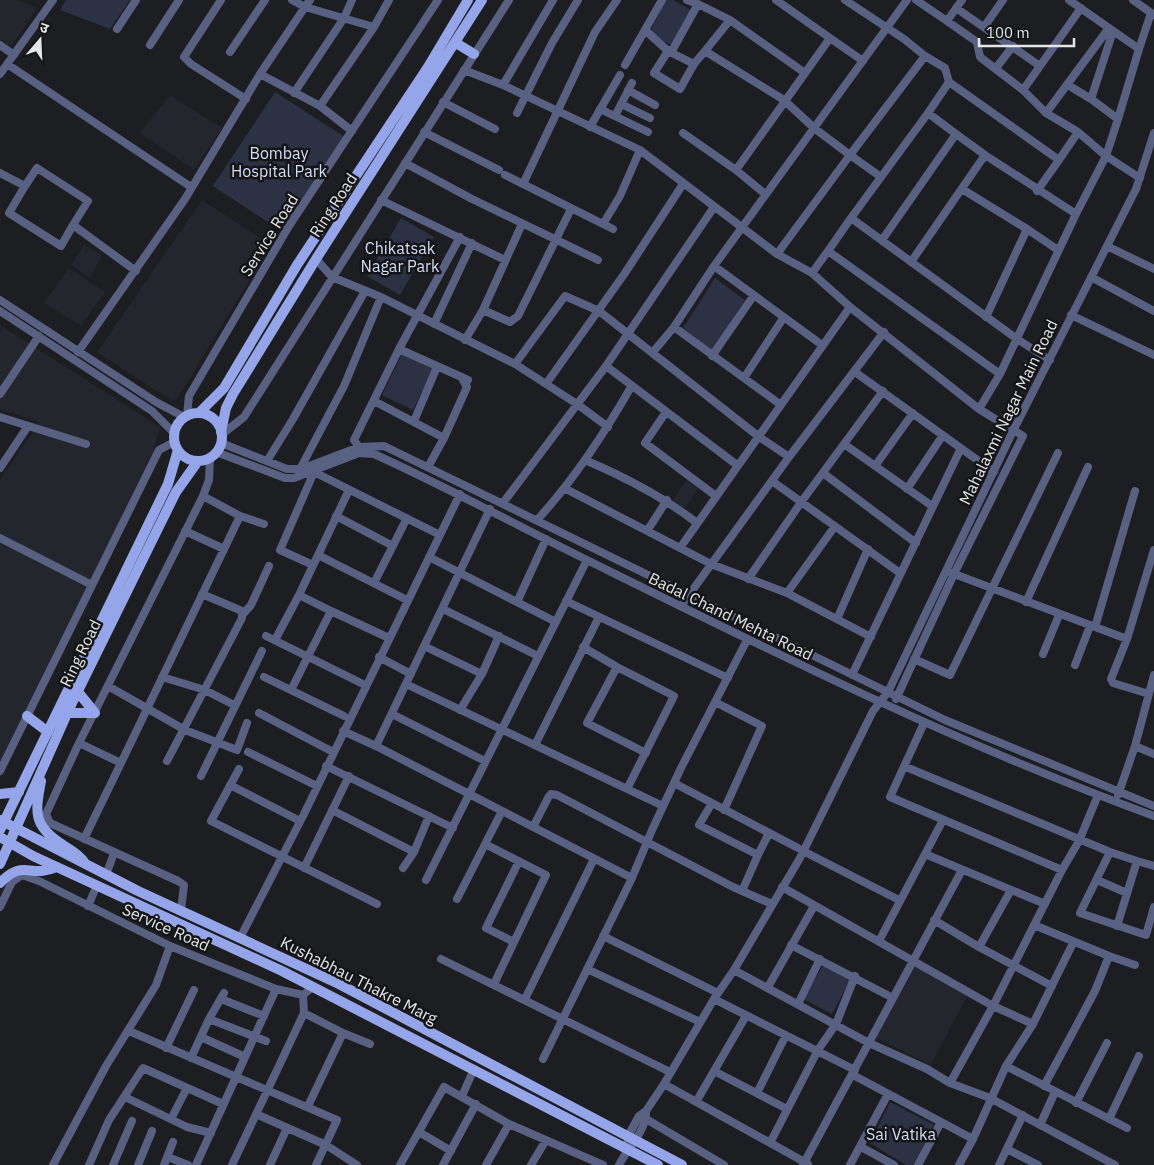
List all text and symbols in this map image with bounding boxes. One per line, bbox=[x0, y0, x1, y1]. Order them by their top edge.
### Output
north arrow bbox=[15, 15, 65, 65]
scale bar bbox=[979, 15, 1074, 47]
text: उ bbox=[37, 18, 52, 38]
text: 100 m bbox=[986, 23, 1030, 42]
park label: Bombay Hospital Park bbox=[231, 143, 328, 181]
street label: Ring Road bbox=[305, 169, 361, 241]
street label: Service Road bbox=[236, 190, 302, 280]
park label: Chikatsak Nagar Park bbox=[361, 238, 440, 276]
street label: Mahalaxmi Nagar Main Road bbox=[954, 316, 1062, 508]
street label: Badal Chand Mehta Road bbox=[646, 568, 816, 664]
street label: Ring Road bbox=[55, 616, 105, 690]
street label: Service Road bbox=[119, 899, 213, 955]
street label: Kushabhau Thakre Marg bbox=[277, 932, 441, 1029]
park label: Sai Vatika bbox=[866, 1124, 936, 1144]

